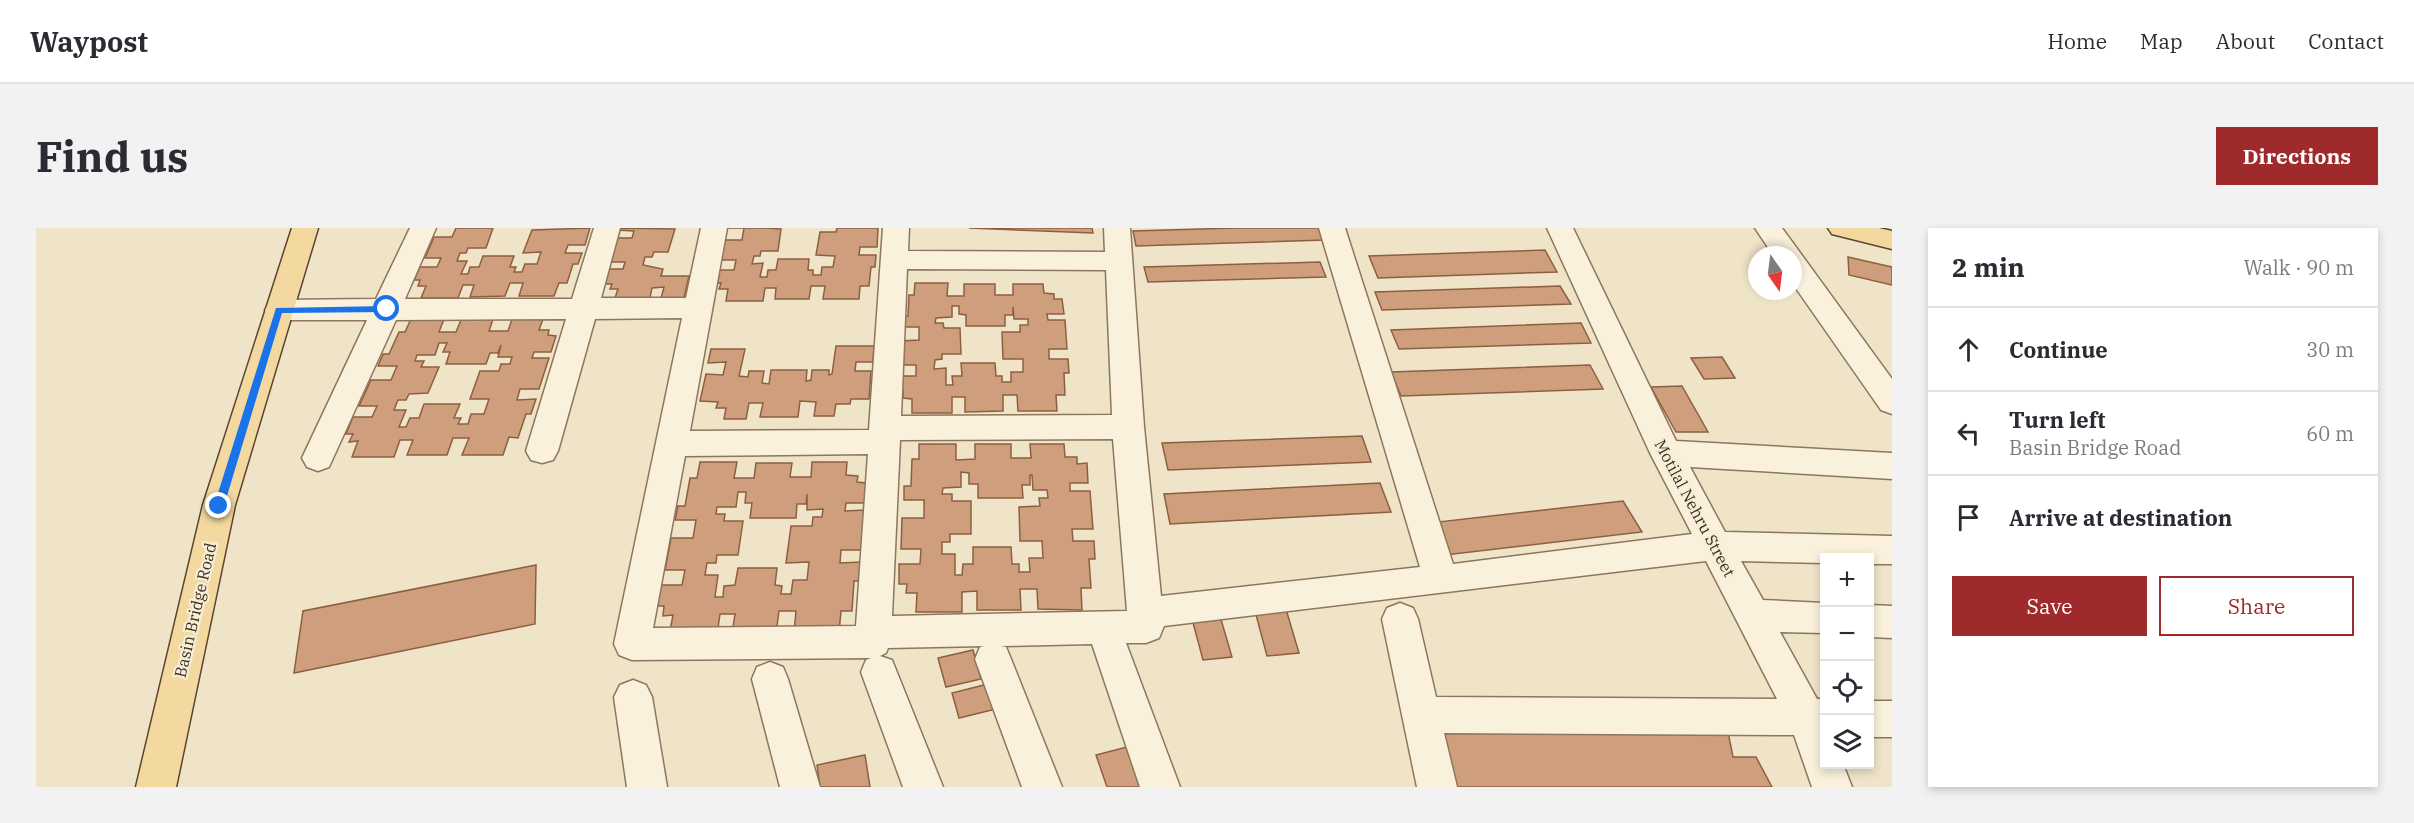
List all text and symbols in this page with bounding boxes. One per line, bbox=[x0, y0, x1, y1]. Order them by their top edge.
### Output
text: Waypost bbox=[30, 23, 148, 60]
text: Home bbox=[2047, 27, 2107, 55]
text: Map bbox=[2140, 27, 2183, 55]
text: About bbox=[2216, 27, 2275, 55]
text: Contact bbox=[2308, 27, 2384, 55]
button: Directions bbox=[2216, 127, 2378, 185]
text: Find us bbox=[36, 129, 188, 184]
north arrow bbox=[1748, 246, 1802, 300]
text: 2 min bbox=[1952, 250, 2025, 284]
text: Walk · 90 m bbox=[2244, 254, 2354, 281]
route start bbox=[373, 295, 399, 321]
icon: ahead bbox=[1952, 333, 1985, 366]
text: Continue bbox=[2009, 335, 2108, 364]
text: 30 m bbox=[2306, 336, 2354, 363]
text: Turn left bbox=[2009, 405, 2105, 434]
icon: left bbox=[1952, 417, 1985, 450]
text: 60 m bbox=[2306, 420, 2354, 447]
text: Basin Bridge Road bbox=[2009, 434, 2181, 461]
street label: Motilal Nehru Street bbox=[1650, 436, 1740, 580]
route end bbox=[205, 492, 231, 518]
icon: arrive bbox=[1952, 501, 1985, 534]
text: Arrive at destination bbox=[2009, 503, 2232, 532]
street label: Basin Bridge Road bbox=[170, 540, 220, 679]
map controls bbox=[1820, 553, 1874, 769]
button: + bbox=[1820, 553, 1874, 607]
button: Save bbox=[1952, 576, 2147, 636]
button: Share bbox=[2159, 576, 2354, 636]
button: − bbox=[1820, 607, 1874, 661]
button: locate bbox=[1820, 661, 1874, 715]
button: layers bbox=[1820, 715, 1874, 769]

